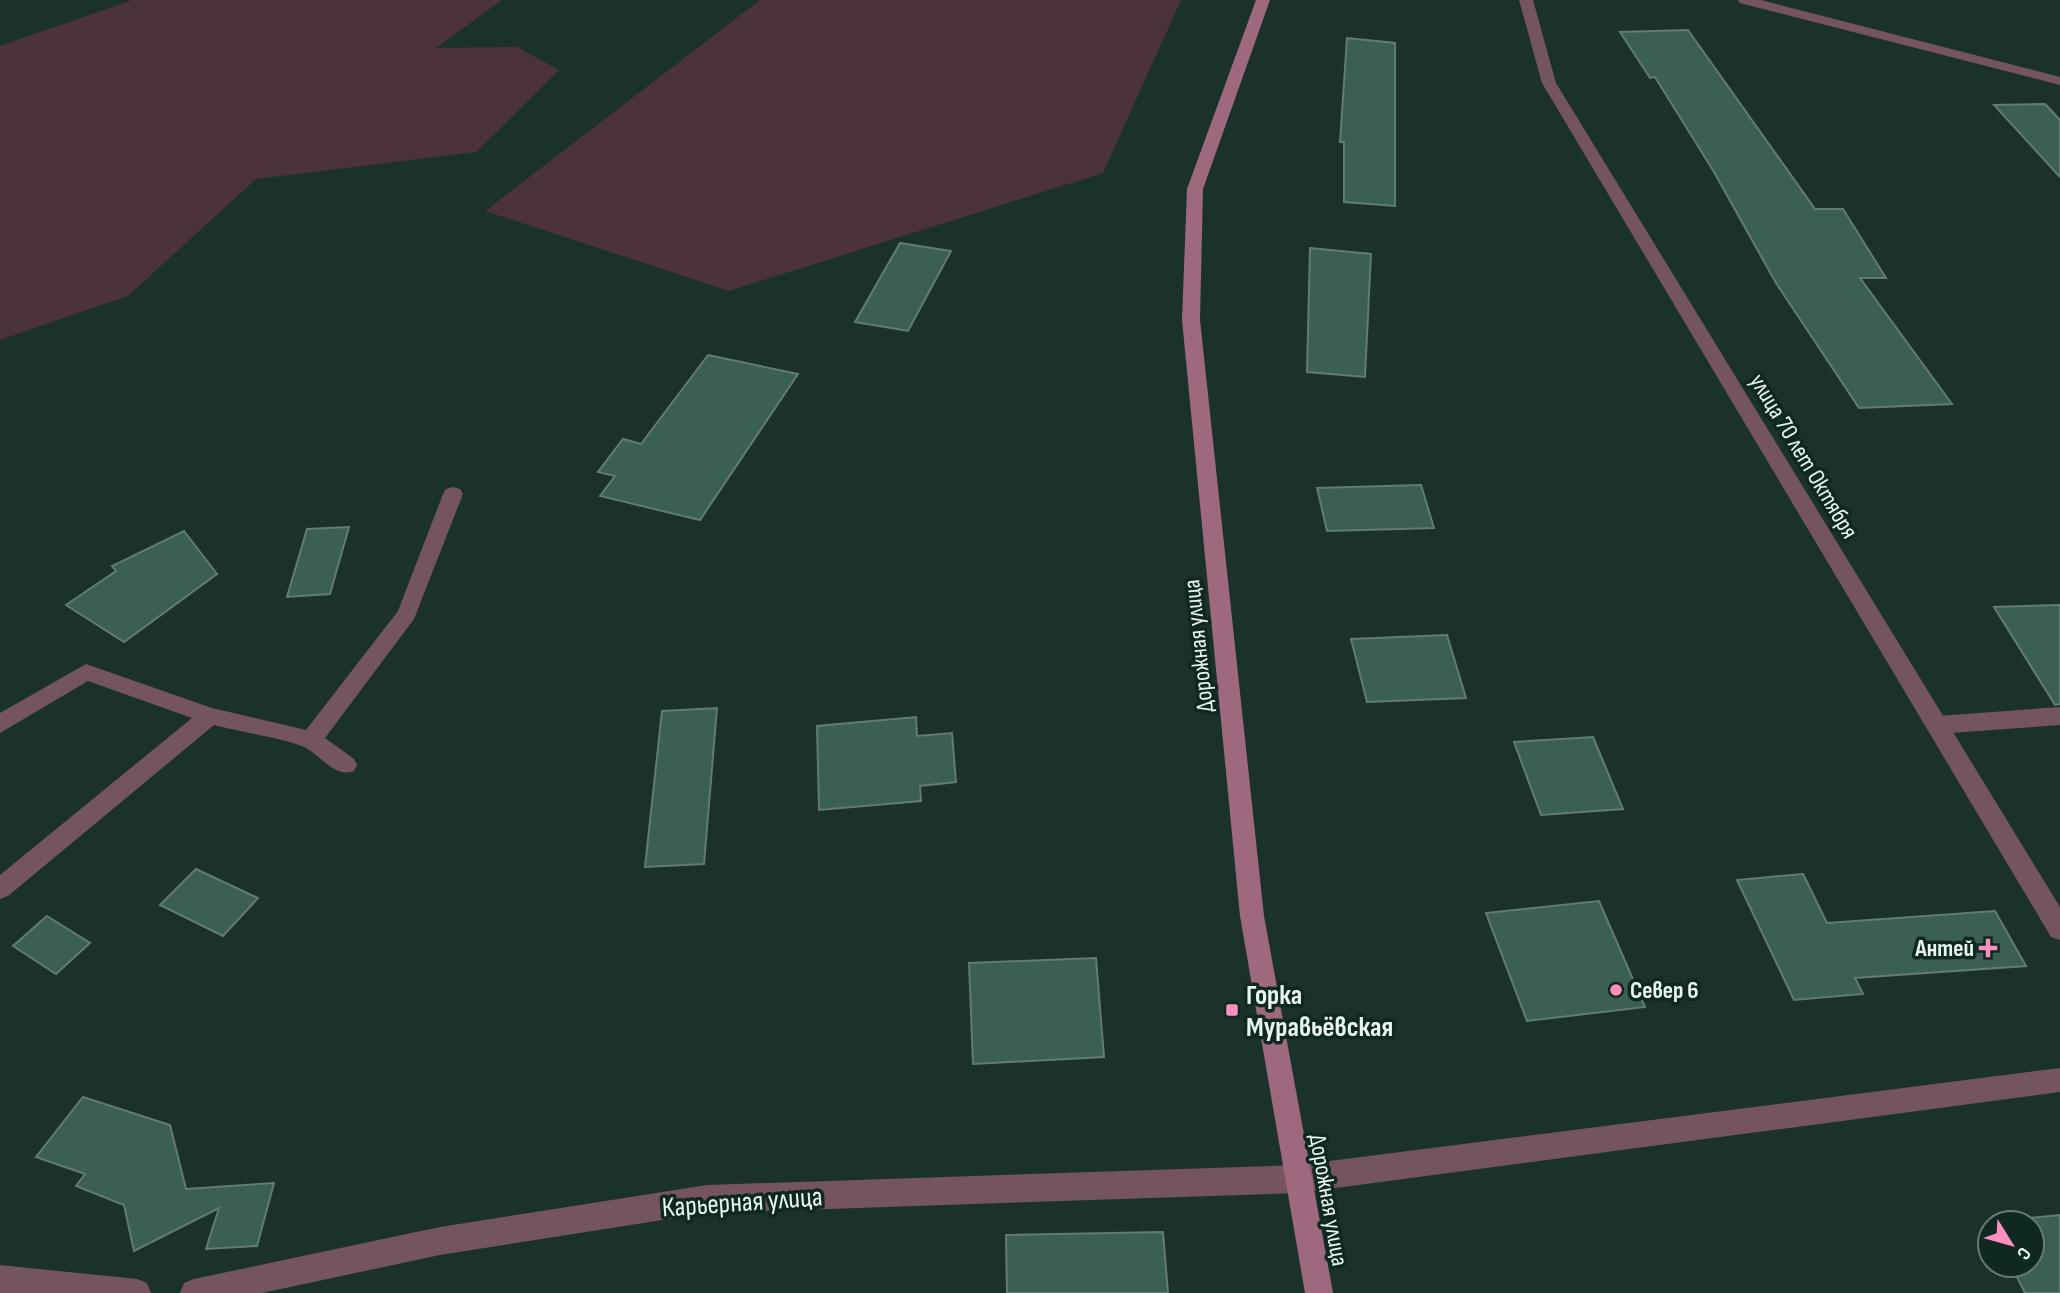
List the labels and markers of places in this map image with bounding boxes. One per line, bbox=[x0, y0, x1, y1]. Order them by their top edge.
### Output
place label: Антей bbox=[1914, 934, 1974, 963]
marker: Антей bbox=[1980, 940, 1996, 956]
place label: Север 6 bbox=[1630, 976, 1699, 1005]
place label: Горка Муравьёвская bbox=[1246, 979, 1393, 1044]
marker: Север 6 bbox=[1608, 982, 1624, 998]
marker: Горка Муравьёвская bbox=[1224, 1002, 1240, 1018]

